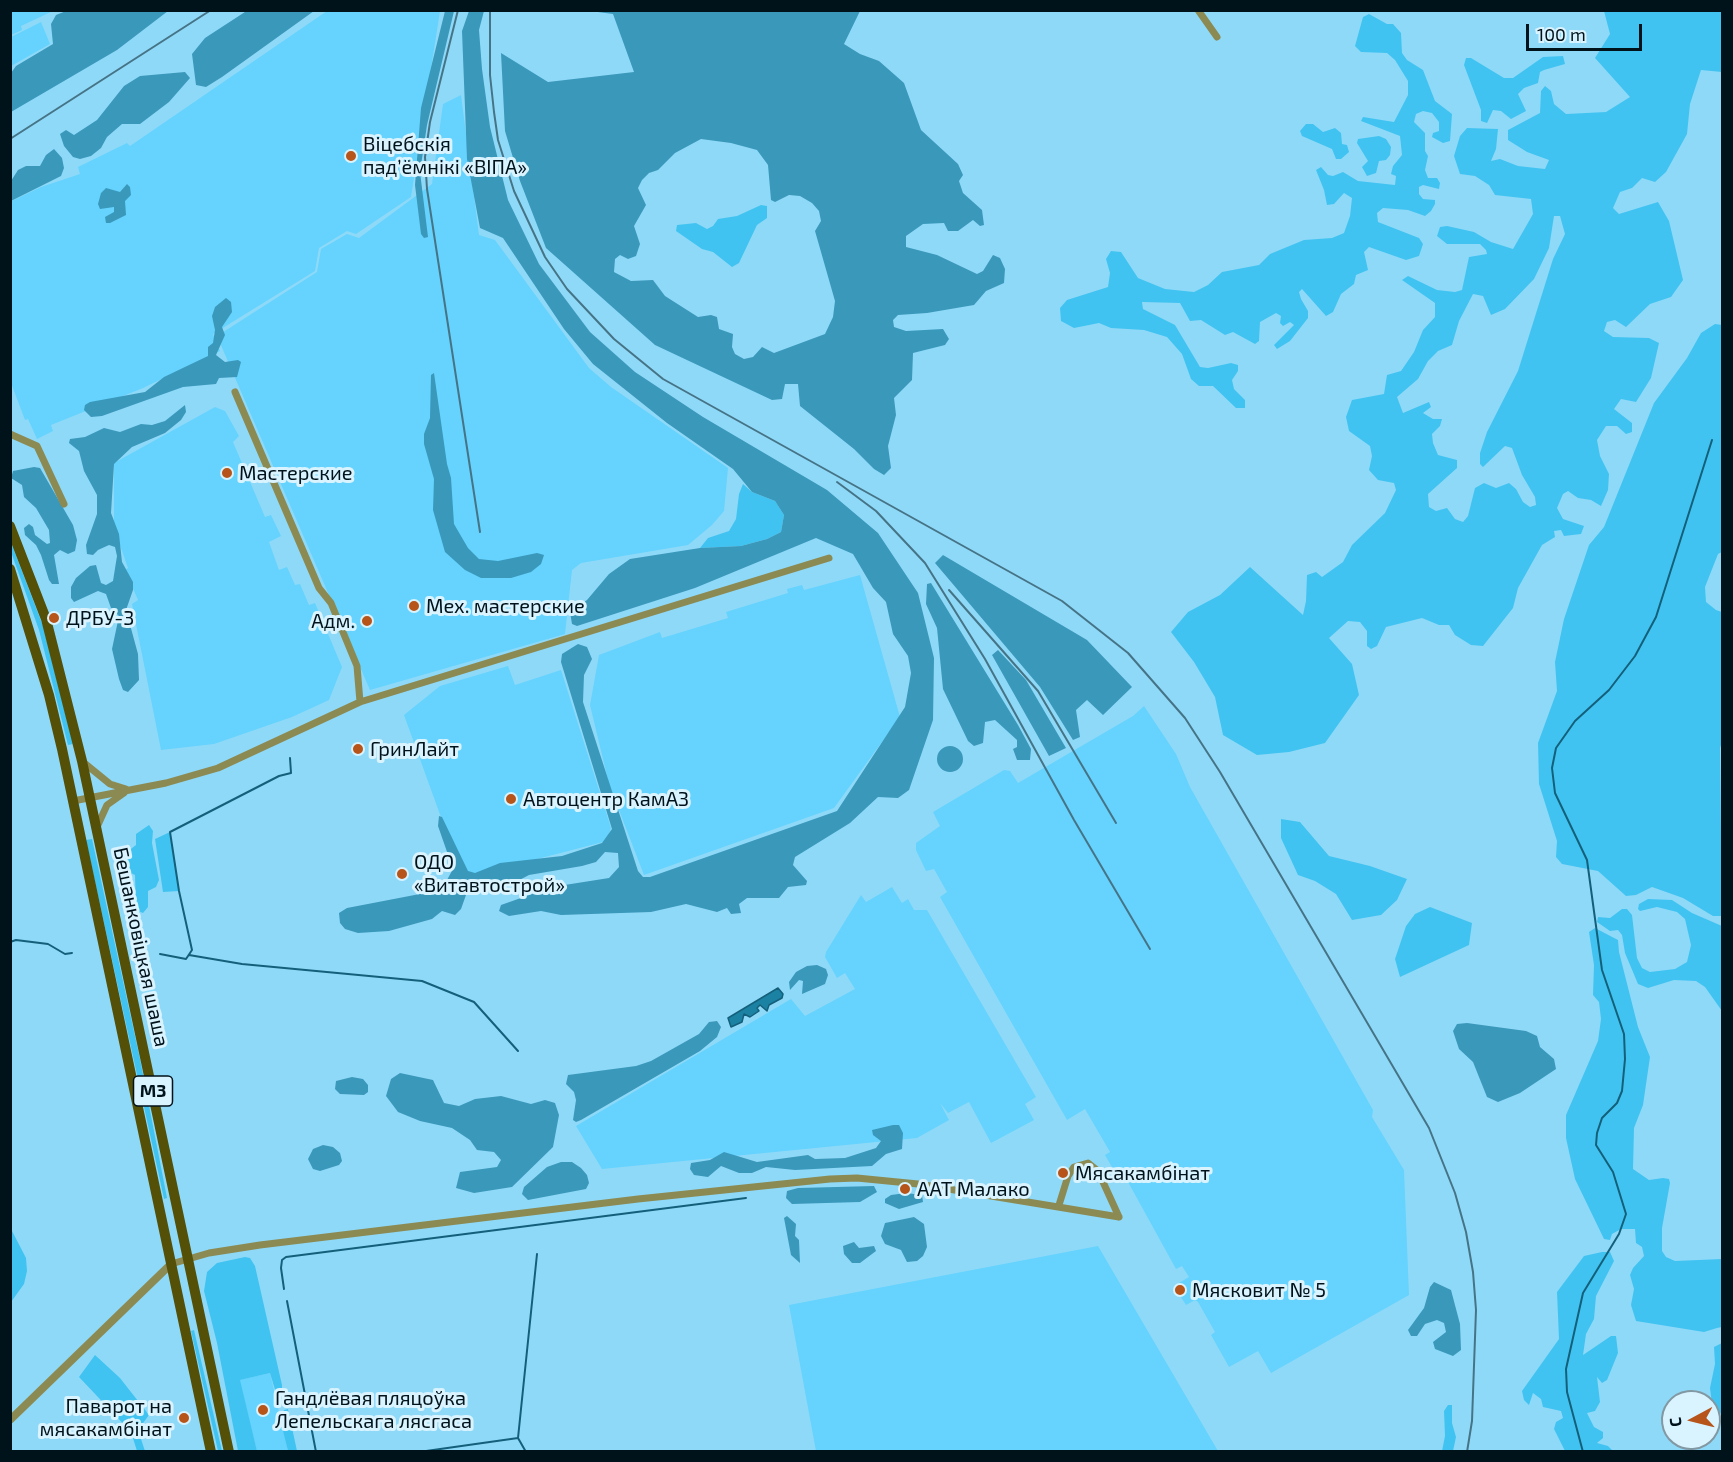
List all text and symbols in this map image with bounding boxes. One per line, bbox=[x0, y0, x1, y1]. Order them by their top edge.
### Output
scale bar bbox=[1529, 12, 1644, 50]
text: 100 m bbox=[1537, 23, 1586, 45]
place label: Віцебскія падʼёмнікі «ВІПА» bbox=[363, 132, 527, 179]
marker: Віцебскія падʼёмнікі «ВІПА» bbox=[344, 149, 358, 163]
place label: Мастерские bbox=[239, 461, 353, 485]
marker: Мастерские bbox=[220, 466, 234, 480]
place label: Мех. мастерские bbox=[426, 594, 585, 618]
marker: Мех. мастерские bbox=[407, 599, 421, 613]
place label: ДРБУ-3 bbox=[66, 606, 134, 630]
place label: Адм. bbox=[311, 609, 355, 633]
marker: ДРБУ-3 bbox=[47, 611, 61, 625]
marker: Адм. bbox=[360, 614, 374, 628]
place label: ГринЛайт bbox=[370, 737, 459, 761]
marker: ГринЛайт bbox=[351, 742, 365, 756]
place label: Автоцентр КамАЗ bbox=[523, 787, 689, 811]
marker: Автоцентр КамАЗ bbox=[504, 792, 518, 806]
street label: Бешанковіцкая шаша bbox=[108, 845, 174, 1049]
place label: ОДО «Витавтострой» bbox=[414, 850, 565, 897]
marker: ОДО «Витавтострой» bbox=[395, 867, 409, 881]
road number: М3 bbox=[134, 1076, 172, 1106]
place label: Мясакамбінат bbox=[1075, 1161, 1210, 1185]
marker: Мясакамбінат bbox=[1056, 1166, 1070, 1180]
place label: ААТ Малако bbox=[917, 1177, 1030, 1201]
marker: ААТ Малако bbox=[898, 1182, 912, 1196]
place label: Мясковит № 5 bbox=[1192, 1278, 1326, 1302]
marker: Мясковит № 5 bbox=[1173, 1283, 1187, 1297]
place label: Гандлёвая пляцоўка Лепельскага лясгаса bbox=[275, 1386, 472, 1433]
north arrow bbox=[1661, 1390, 1721, 1450]
place label: Паварот на мясакамбінат bbox=[40, 1394, 172, 1441]
marker: Гандлёвая пляцоўка Лепельскага лясгаса bbox=[256, 1403, 270, 1417]
marker: Паварот на мясакамбінат bbox=[177, 1411, 191, 1425]
text: С bbox=[1665, 1416, 1685, 1428]

